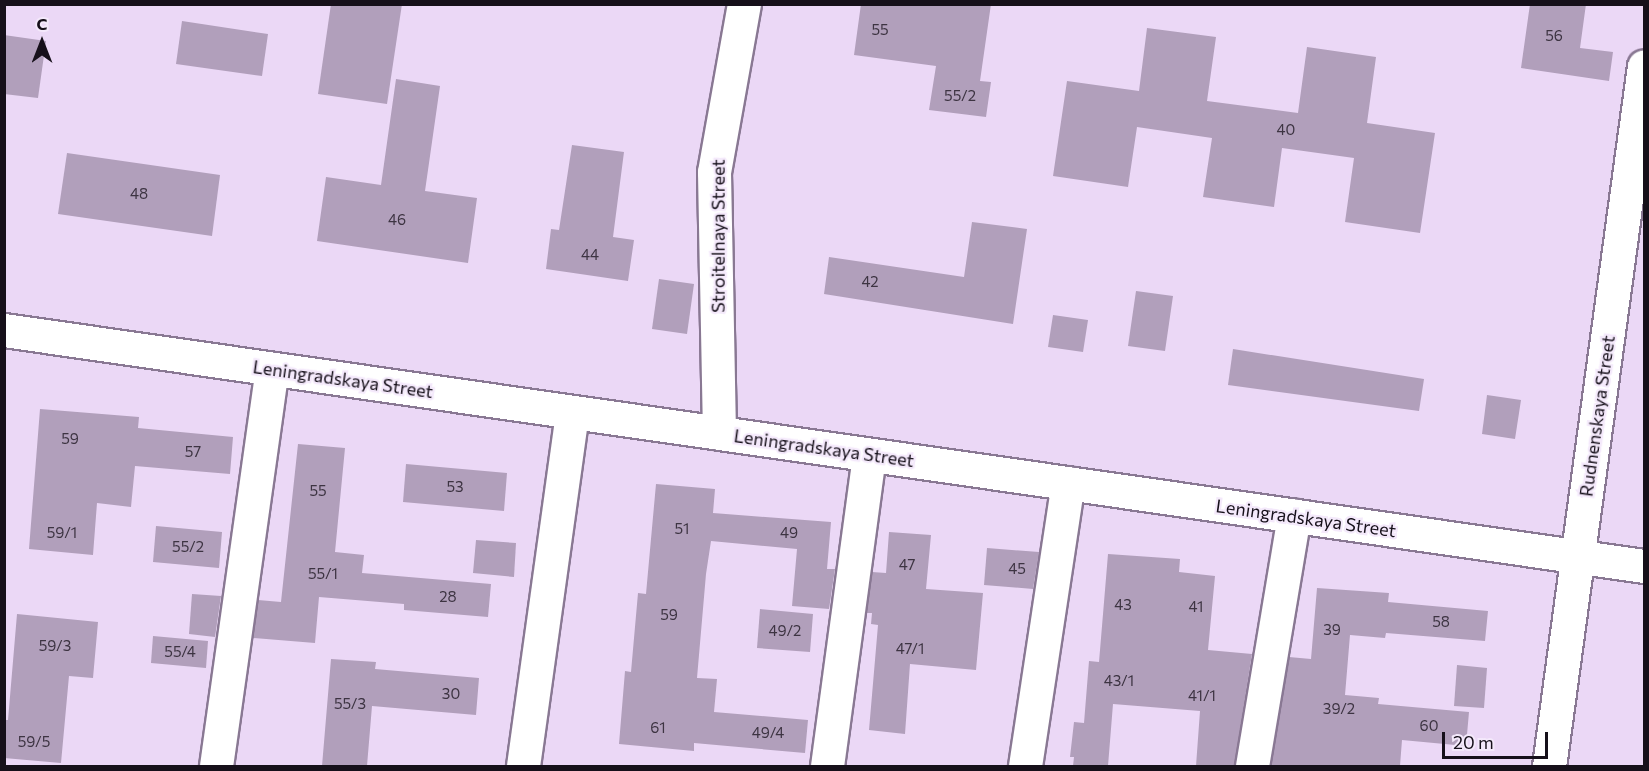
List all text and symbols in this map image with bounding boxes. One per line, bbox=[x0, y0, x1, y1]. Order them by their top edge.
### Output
north arrow bbox=[12, 12, 72, 72]
text: С bbox=[37, 14, 47, 33]
house number: 55 bbox=[871, 21, 889, 39]
house number: 56 bbox=[1545, 27, 1563, 45]
house number: 55/2 bbox=[944, 87, 976, 105]
house number: 40 bbox=[1277, 121, 1295, 139]
street label: Stroitelnaya Street bbox=[707, 159, 729, 313]
house number: 48 bbox=[130, 185, 148, 203]
house number: 46 bbox=[388, 211, 406, 229]
house number: 44 bbox=[581, 246, 599, 264]
house number: 42 bbox=[861, 273, 879, 291]
street label: Rudnenskaya Street bbox=[1575, 334, 1619, 498]
street label: Leningradskaya Street bbox=[252, 356, 434, 402]
street label: Leningradskaya Street bbox=[733, 425, 915, 471]
house number: 59 bbox=[61, 430, 79, 448]
house number: 57 bbox=[185, 443, 201, 461]
house number: 53 bbox=[446, 478, 464, 496]
house number: 55 bbox=[309, 482, 327, 500]
street label: Leningradskaya Street bbox=[1215, 495, 1397, 541]
house number: 51 bbox=[674, 520, 690, 538]
house number: 59/1 bbox=[47, 524, 77, 542]
house number: 49 bbox=[780, 524, 798, 542]
house number: 55/2 bbox=[172, 538, 204, 556]
house number: 47 bbox=[899, 556, 915, 574]
house number: 45 bbox=[1008, 560, 1026, 578]
house number: 55/1 bbox=[308, 565, 338, 583]
house number: 28 bbox=[439, 588, 457, 606]
house number: 43 bbox=[1114, 596, 1132, 614]
house number: 41 bbox=[1189, 598, 1203, 616]
house number: 59 bbox=[660, 606, 678, 624]
house number: 58 bbox=[1432, 613, 1450, 631]
house number: 39 bbox=[1323, 621, 1341, 639]
house number: 49/2 bbox=[769, 622, 801, 640]
house number: 59/3 bbox=[39, 637, 71, 655]
house number: 47/1 bbox=[896, 640, 924, 658]
house number: 55/4 bbox=[164, 643, 196, 661]
house number: 43/1 bbox=[1104, 672, 1134, 690]
house number: 30 bbox=[442, 685, 460, 703]
house number: 41/1 bbox=[1188, 687, 1216, 705]
house number: 55/3 bbox=[334, 695, 366, 713]
house number: 39/2 bbox=[1323, 700, 1355, 718]
house number: 60 bbox=[1420, 717, 1438, 735]
house number: 61 bbox=[650, 719, 666, 737]
scale bar bbox=[1445, 720, 1552, 758]
house number: 49/4 bbox=[752, 724, 784, 742]
text: 20 m bbox=[1453, 731, 1494, 753]
house number: 59/5 bbox=[18, 733, 50, 751]

